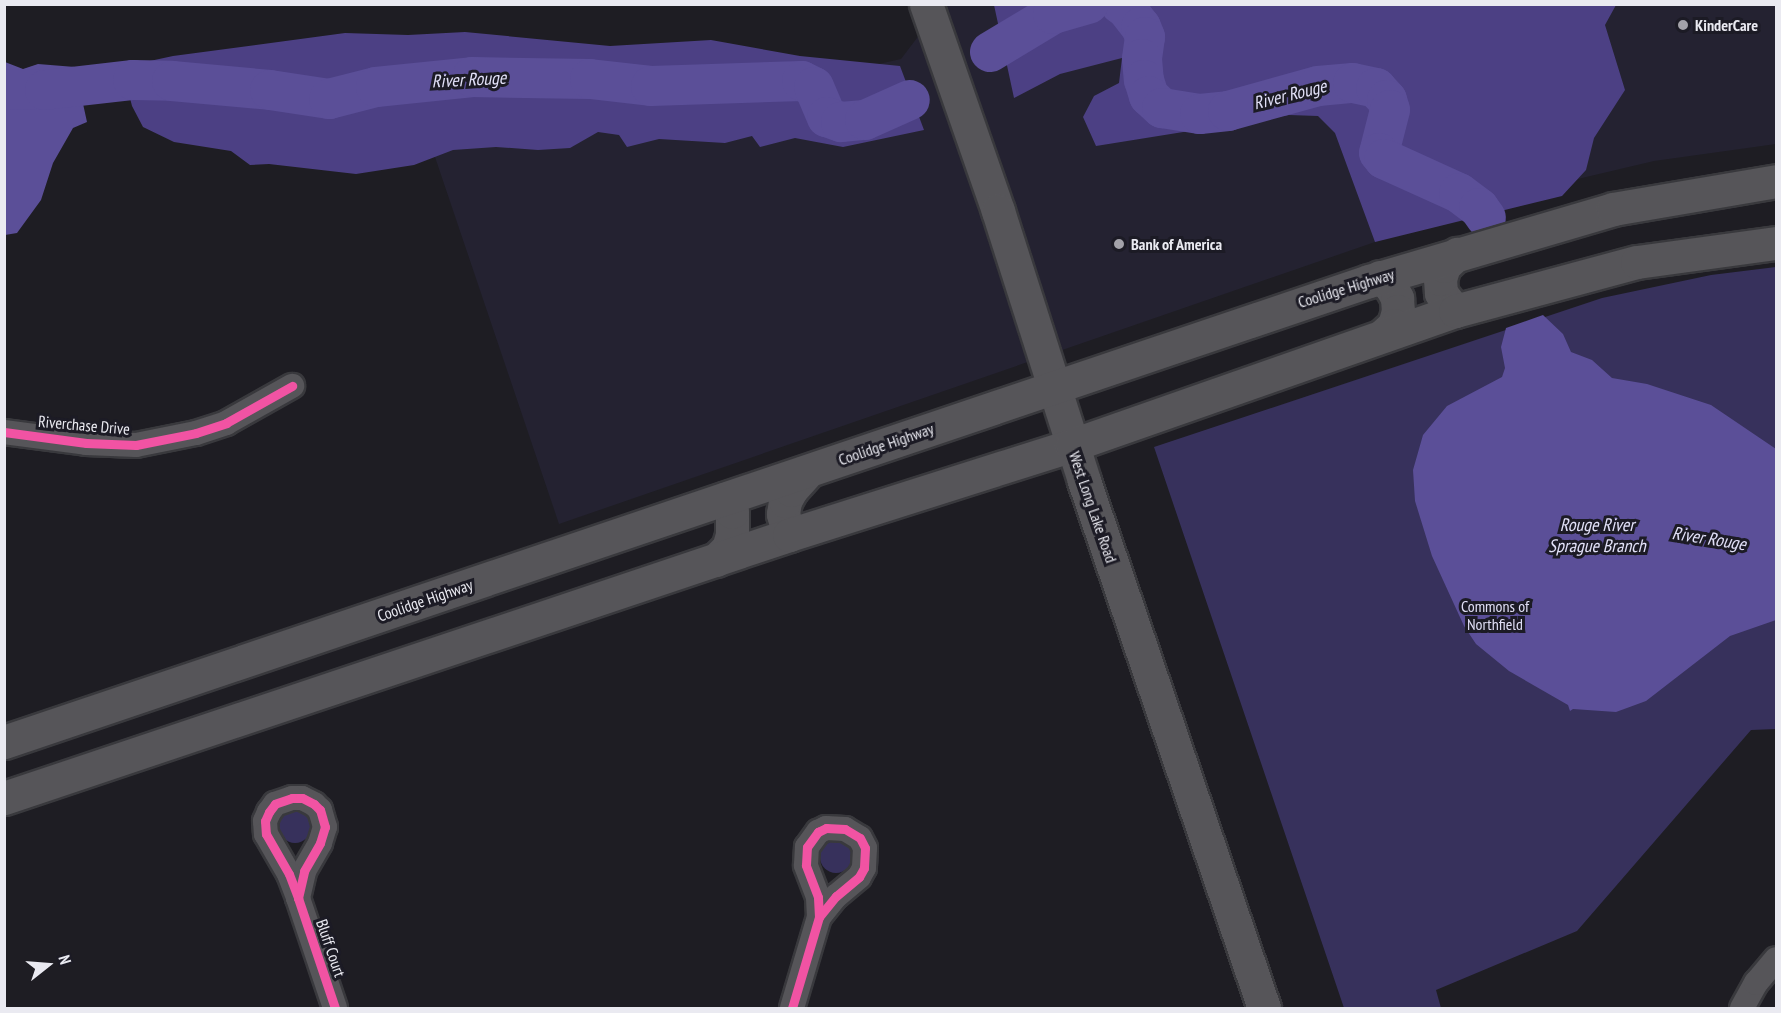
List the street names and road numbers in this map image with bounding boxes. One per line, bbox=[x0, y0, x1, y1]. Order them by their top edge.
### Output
street label: Coolidge Highway bbox=[1296, 264, 1396, 312]
street label: Riverchase Drive bbox=[37, 411, 131, 439]
street label: Coolidge Highway bbox=[836, 419, 936, 469]
street label: West Long Lake Road bbox=[1065, 449, 1121, 565]
street label: Coolidge Highway bbox=[375, 575, 475, 625]
street label: Bluff Court bbox=[312, 917, 350, 979]

